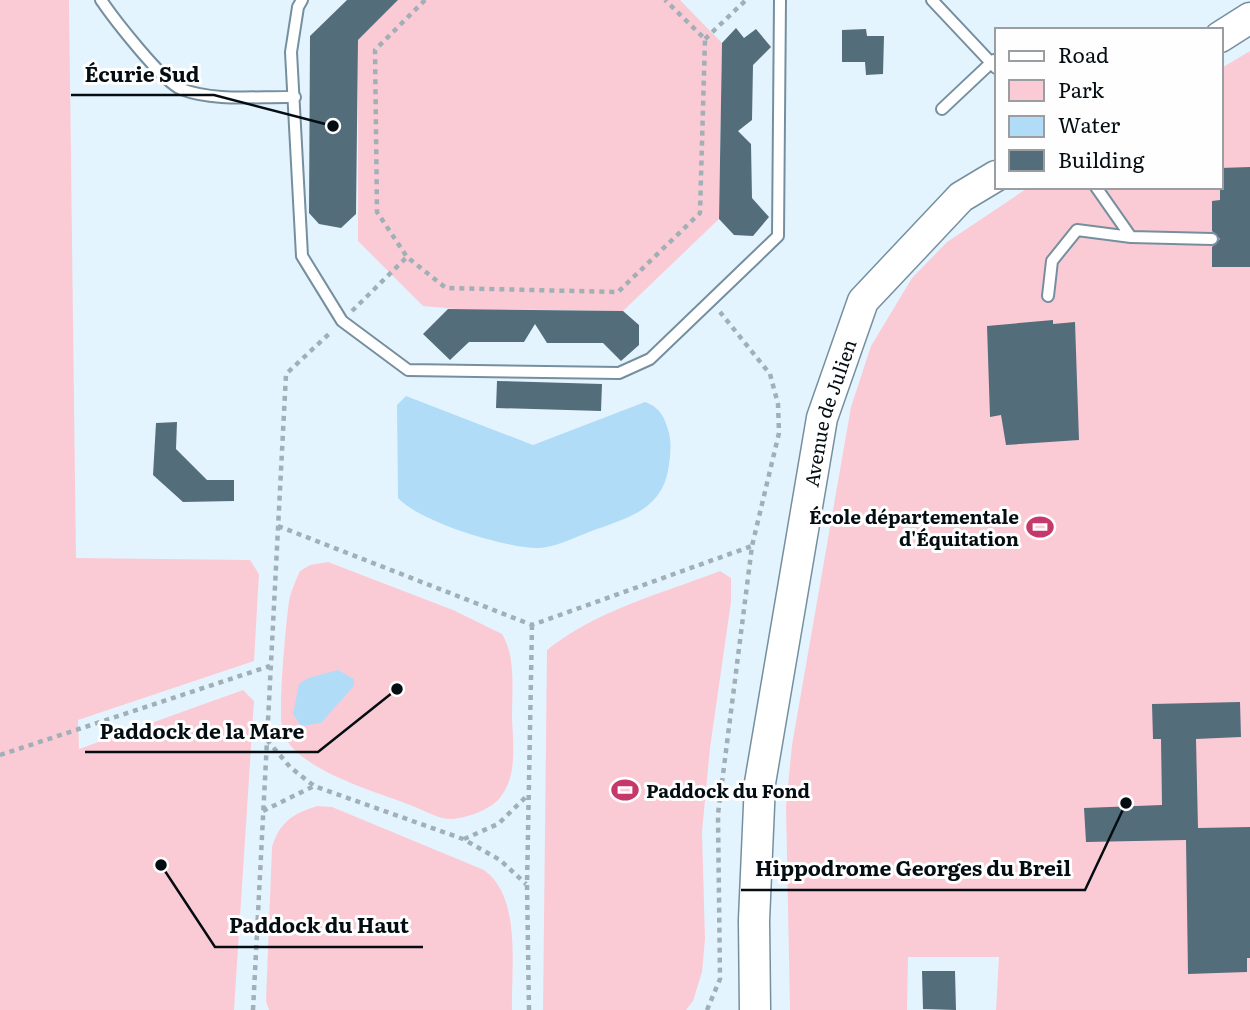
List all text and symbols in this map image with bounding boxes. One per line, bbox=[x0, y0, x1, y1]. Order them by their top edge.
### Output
legend bbox=[995, 28, 1222, 189]
text: Road bbox=[1058, 38, 1109, 69]
callout: Écurie Sud bbox=[71, 53, 214, 95]
text: Écurie Sud bbox=[84, 57, 200, 88]
text: Park bbox=[1058, 73, 1104, 104]
text: Water bbox=[1058, 108, 1120, 139]
text: Building bbox=[1058, 143, 1145, 174]
street label: Avenue de Julien bbox=[797, 335, 863, 489]
place label: École départementale d'Équitation bbox=[809, 502, 1019, 552]
sports icon: École départementale d'Équitation bbox=[1025, 512, 1055, 542]
callout: Paddock de la Mare bbox=[85, 710, 318, 752]
text: Paddock de la Mare bbox=[100, 714, 305, 745]
sports icon: Paddock du Fond bbox=[610, 775, 640, 805]
place label: Paddock du Fond bbox=[646, 776, 811, 804]
callout: Hippodrome Georges du Breil bbox=[741, 848, 1085, 890]
text: Hippodrome Georges du Breil bbox=[755, 851, 1071, 882]
callout: Paddock du Haut bbox=[215, 905, 423, 947]
text: Paddock du Haut bbox=[229, 908, 410, 939]

